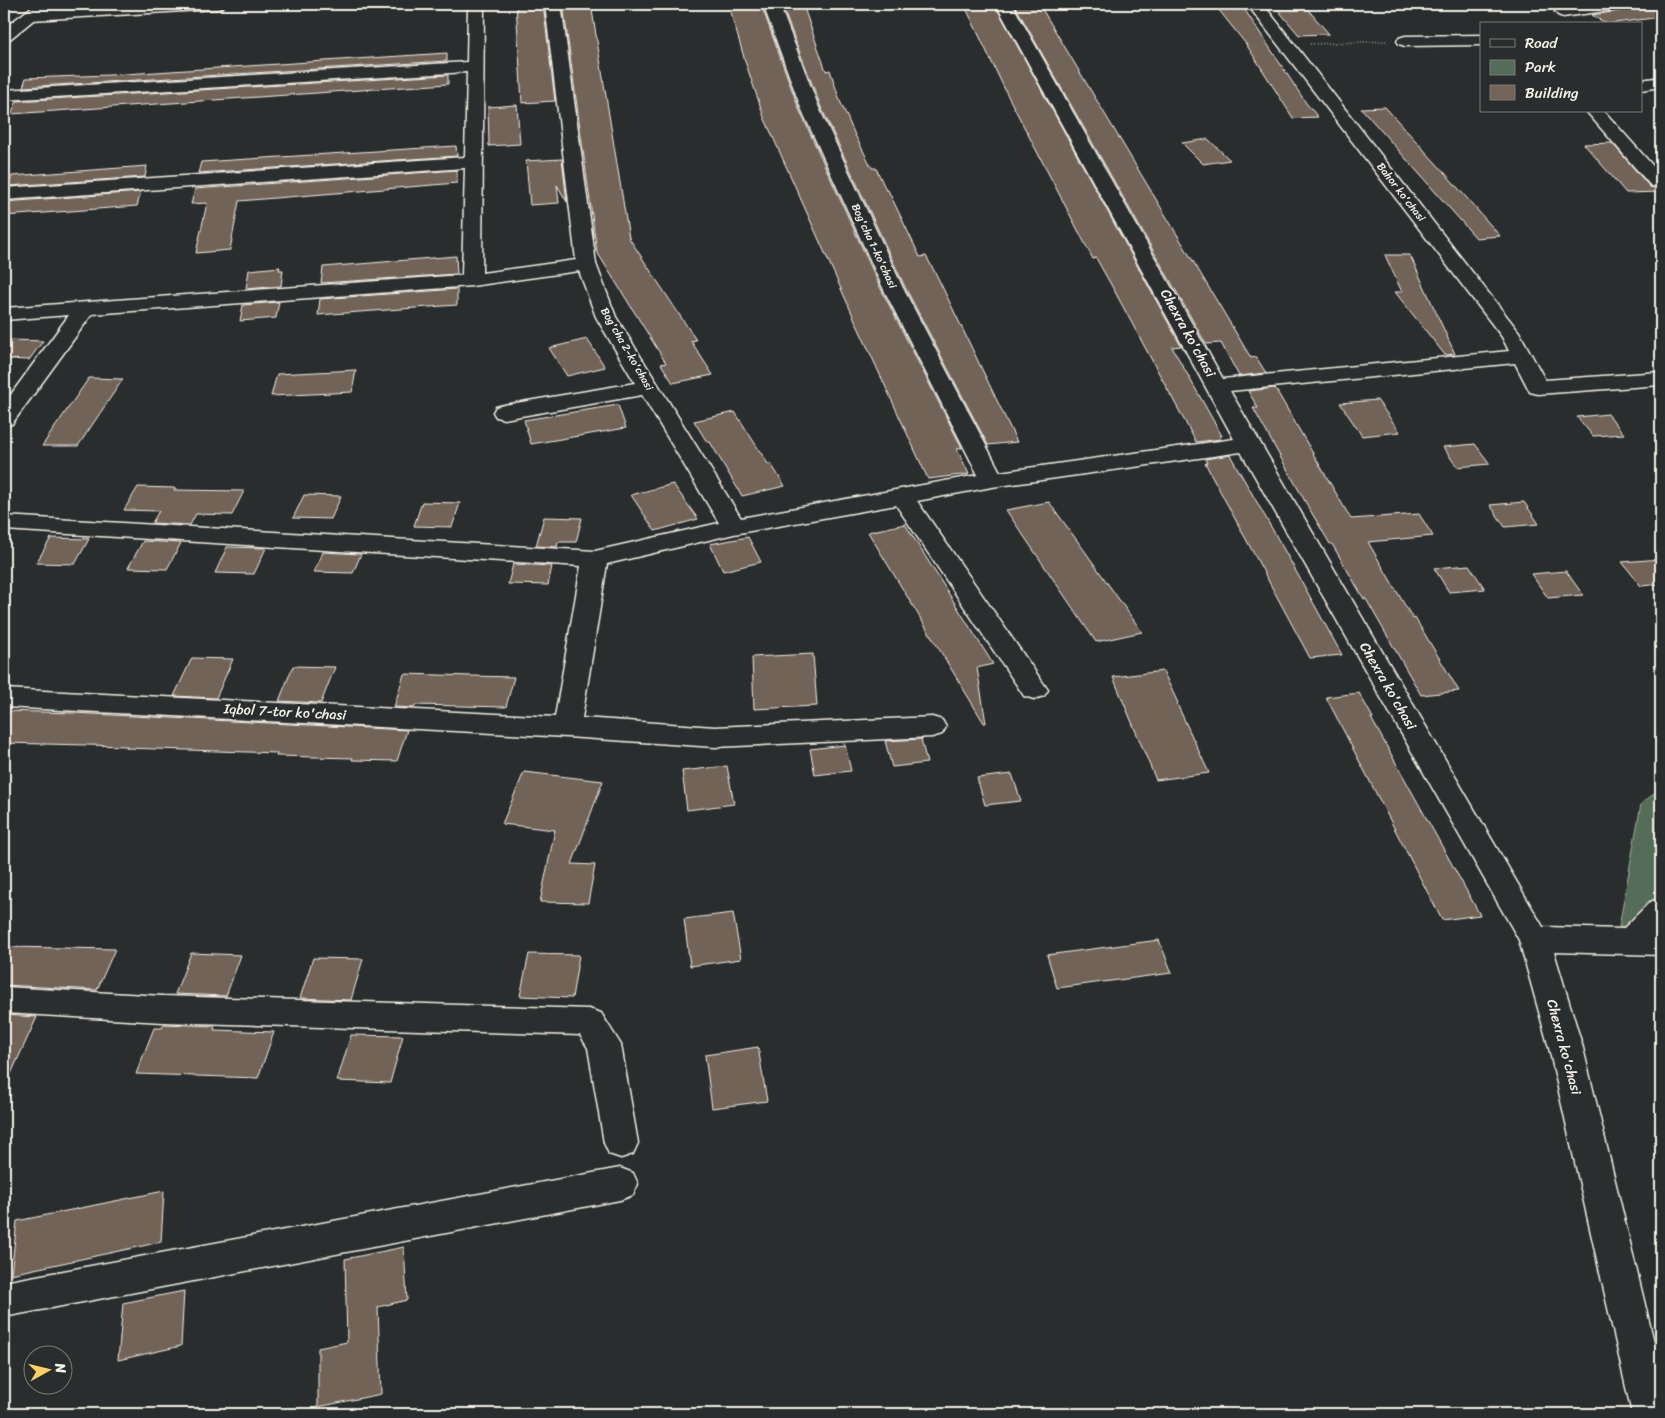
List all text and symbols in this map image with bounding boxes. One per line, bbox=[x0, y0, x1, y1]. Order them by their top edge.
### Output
legend bbox=[1480, 22, 1642, 112]
text: Road bbox=[1525, 30, 1558, 56]
text: Park bbox=[1525, 54, 1556, 80]
text: Building bbox=[1525, 80, 1579, 106]
street label: Bahor ko'chasi bbox=[1372, 158, 1431, 227]
street label: Bog'cha 1-ko'chasi bbox=[846, 200, 902, 293]
street label: Chexra ko'chasi bbox=[1153, 284, 1223, 383]
street label: Bog'cha 2-ko'chasi bbox=[595, 304, 659, 395]
street label: Chexra ko'chasi bbox=[1353, 637, 1424, 736]
street label: Iqbol 7-tor ko'chasi bbox=[222, 696, 348, 728]
street label: Chexra ko'chasi bbox=[1539, 996, 1589, 1099]
north arrow bbox=[22, 1346, 72, 1396]
text: N bbox=[47, 1361, 73, 1375]

